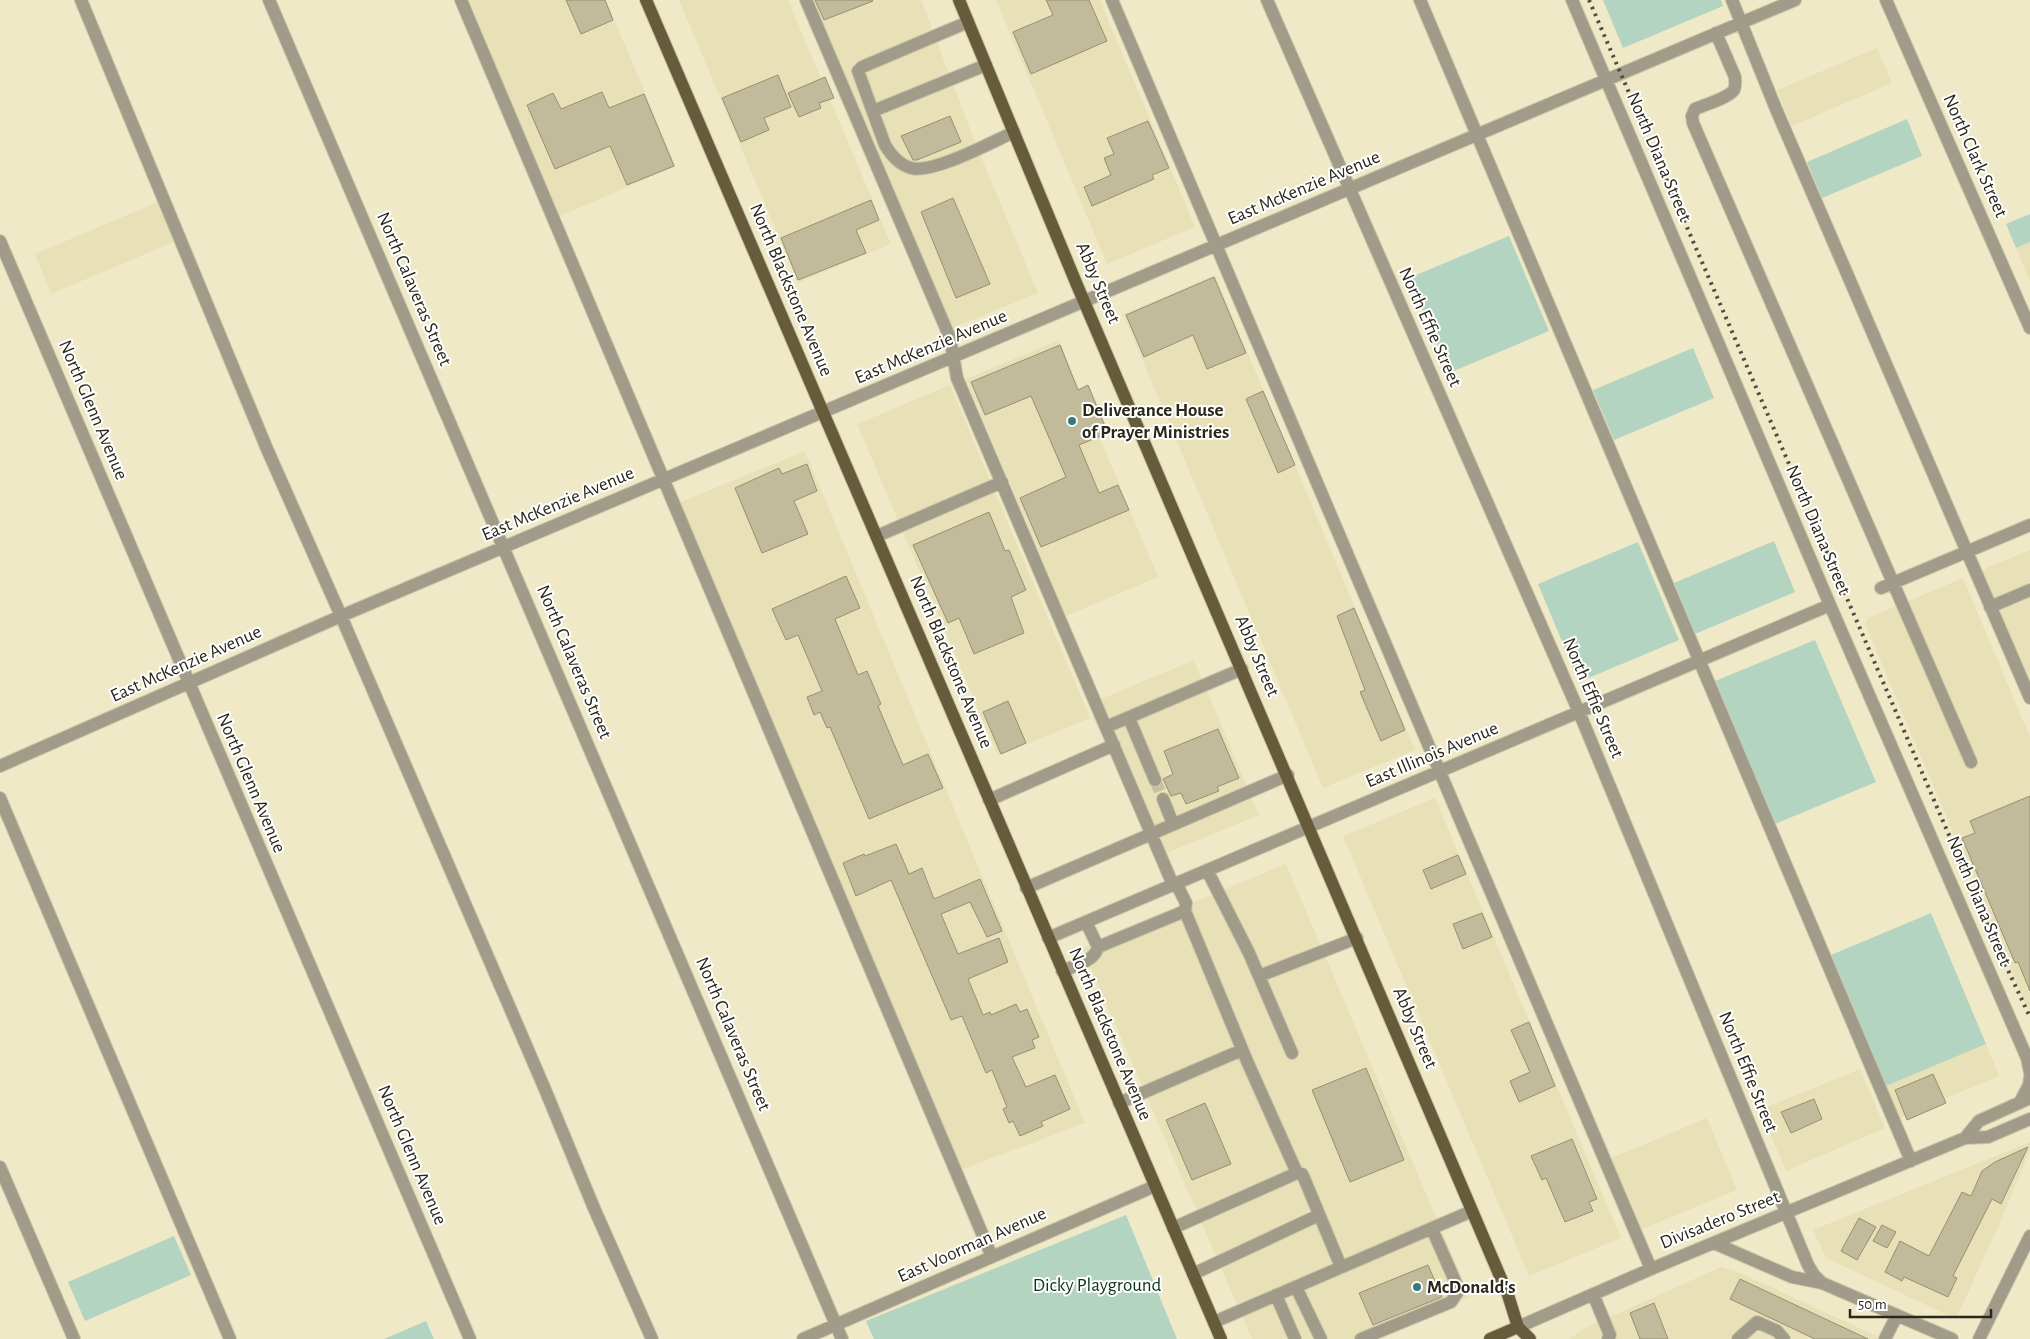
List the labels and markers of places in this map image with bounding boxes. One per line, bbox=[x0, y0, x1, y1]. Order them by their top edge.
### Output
place label: Deliverance House of Prayer Ministries bbox=[1082, 401, 1229, 442]
marker: Deliverance House of Prayer Ministries bbox=[1066, 415, 1078, 427]
place label: McDonald's bbox=[1427, 1278, 1516, 1297]
marker: McDonald's bbox=[1411, 1281, 1423, 1293]

